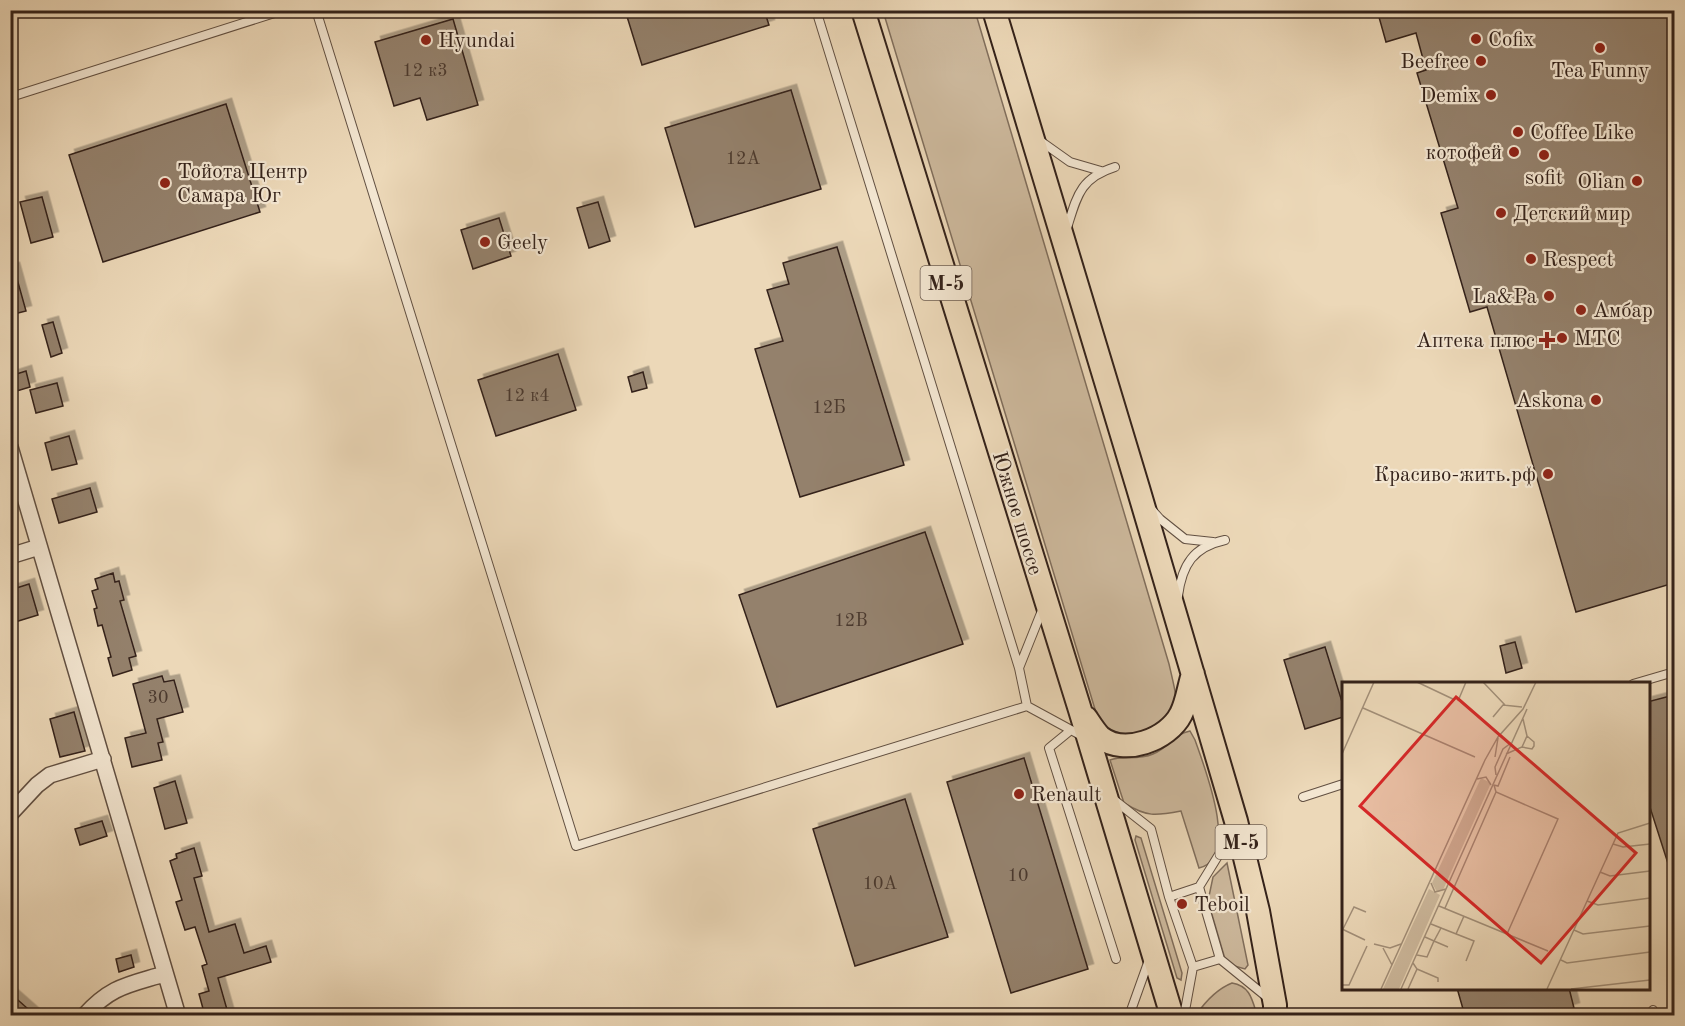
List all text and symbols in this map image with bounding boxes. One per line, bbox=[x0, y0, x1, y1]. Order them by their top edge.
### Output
place label: Cofix bbox=[1488, 30, 1535, 51]
place label: Hyundai bbox=[438, 31, 515, 52]
marker: Cofix bbox=[1469, 32, 1483, 46]
marker: Hyundai bbox=[419, 33, 433, 47]
marker: Tea Funny bbox=[1593, 41, 1607, 55]
place label: Beefree bbox=[1400, 52, 1469, 73]
marker: Beefree bbox=[1474, 54, 1488, 68]
place label: Tea Funny bbox=[1551, 61, 1649, 82]
house number: 12 к3 bbox=[402, 62, 448, 80]
place label: Demix bbox=[1420, 86, 1479, 107]
marker: Demix bbox=[1484, 88, 1498, 102]
place label: Coffee Like bbox=[1530, 123, 1634, 144]
marker: Coffee Like bbox=[1511, 125, 1525, 139]
place label: котофей bbox=[1426, 143, 1502, 164]
marker: котофей bbox=[1507, 145, 1521, 159]
marker: sofit bbox=[1537, 148, 1551, 162]
house number: 12А bbox=[726, 150, 761, 168]
place label: Тойота Центр Самара Юг bbox=[177, 162, 308, 207]
place label: sofit bbox=[1525, 168, 1563, 189]
place label: Olian bbox=[1577, 172, 1625, 193]
marker: Olian bbox=[1630, 174, 1644, 188]
marker: Тойота Центр Самара Юг bbox=[158, 176, 172, 190]
place label: Детский мир bbox=[1513, 204, 1631, 225]
marker: Детский мир bbox=[1494, 206, 1508, 220]
place label: Geely bbox=[497, 233, 548, 254]
marker: Geely bbox=[478, 235, 492, 249]
place label: Respect bbox=[1543, 250, 1614, 271]
marker: Respect bbox=[1524, 252, 1538, 266]
road number: М-5 bbox=[920, 266, 972, 300]
place label: La&Pa bbox=[1472, 287, 1537, 308]
marker: La&Pa bbox=[1542, 289, 1556, 303]
place label: Амбар bbox=[1593, 301, 1653, 322]
marker: Амбар bbox=[1574, 303, 1588, 317]
place label: МТС bbox=[1574, 329, 1621, 350]
place label: Аптека плюс bbox=[1416, 331, 1535, 352]
marker: МТС bbox=[1555, 331, 1569, 345]
marker: Аптека плюс bbox=[1540, 333, 1554, 347]
house number: 12 к4 bbox=[504, 387, 550, 405]
place label: Askona bbox=[1516, 391, 1584, 412]
marker: Askona bbox=[1589, 393, 1603, 407]
house number: 12Б bbox=[812, 399, 846, 417]
street label: Южное шоссе bbox=[988, 449, 1045, 578]
place label: Красиво-жить.рф bbox=[1374, 465, 1536, 486]
marker: Красиво-жить.рф bbox=[1541, 467, 1555, 481]
house number: 12В bbox=[834, 612, 868, 630]
inset map bbox=[1342, 682, 1649, 990]
house number: 30 bbox=[148, 689, 168, 707]
place label: Renault bbox=[1031, 785, 1102, 806]
marker: Renault bbox=[1012, 787, 1026, 801]
road number: М-5 bbox=[1216, 825, 1266, 859]
house number: 10 bbox=[1008, 867, 1028, 885]
house number: 10А bbox=[863, 875, 898, 893]
place label: Teboil bbox=[1194, 895, 1250, 916]
marker: Teboil bbox=[1175, 897, 1189, 911]

